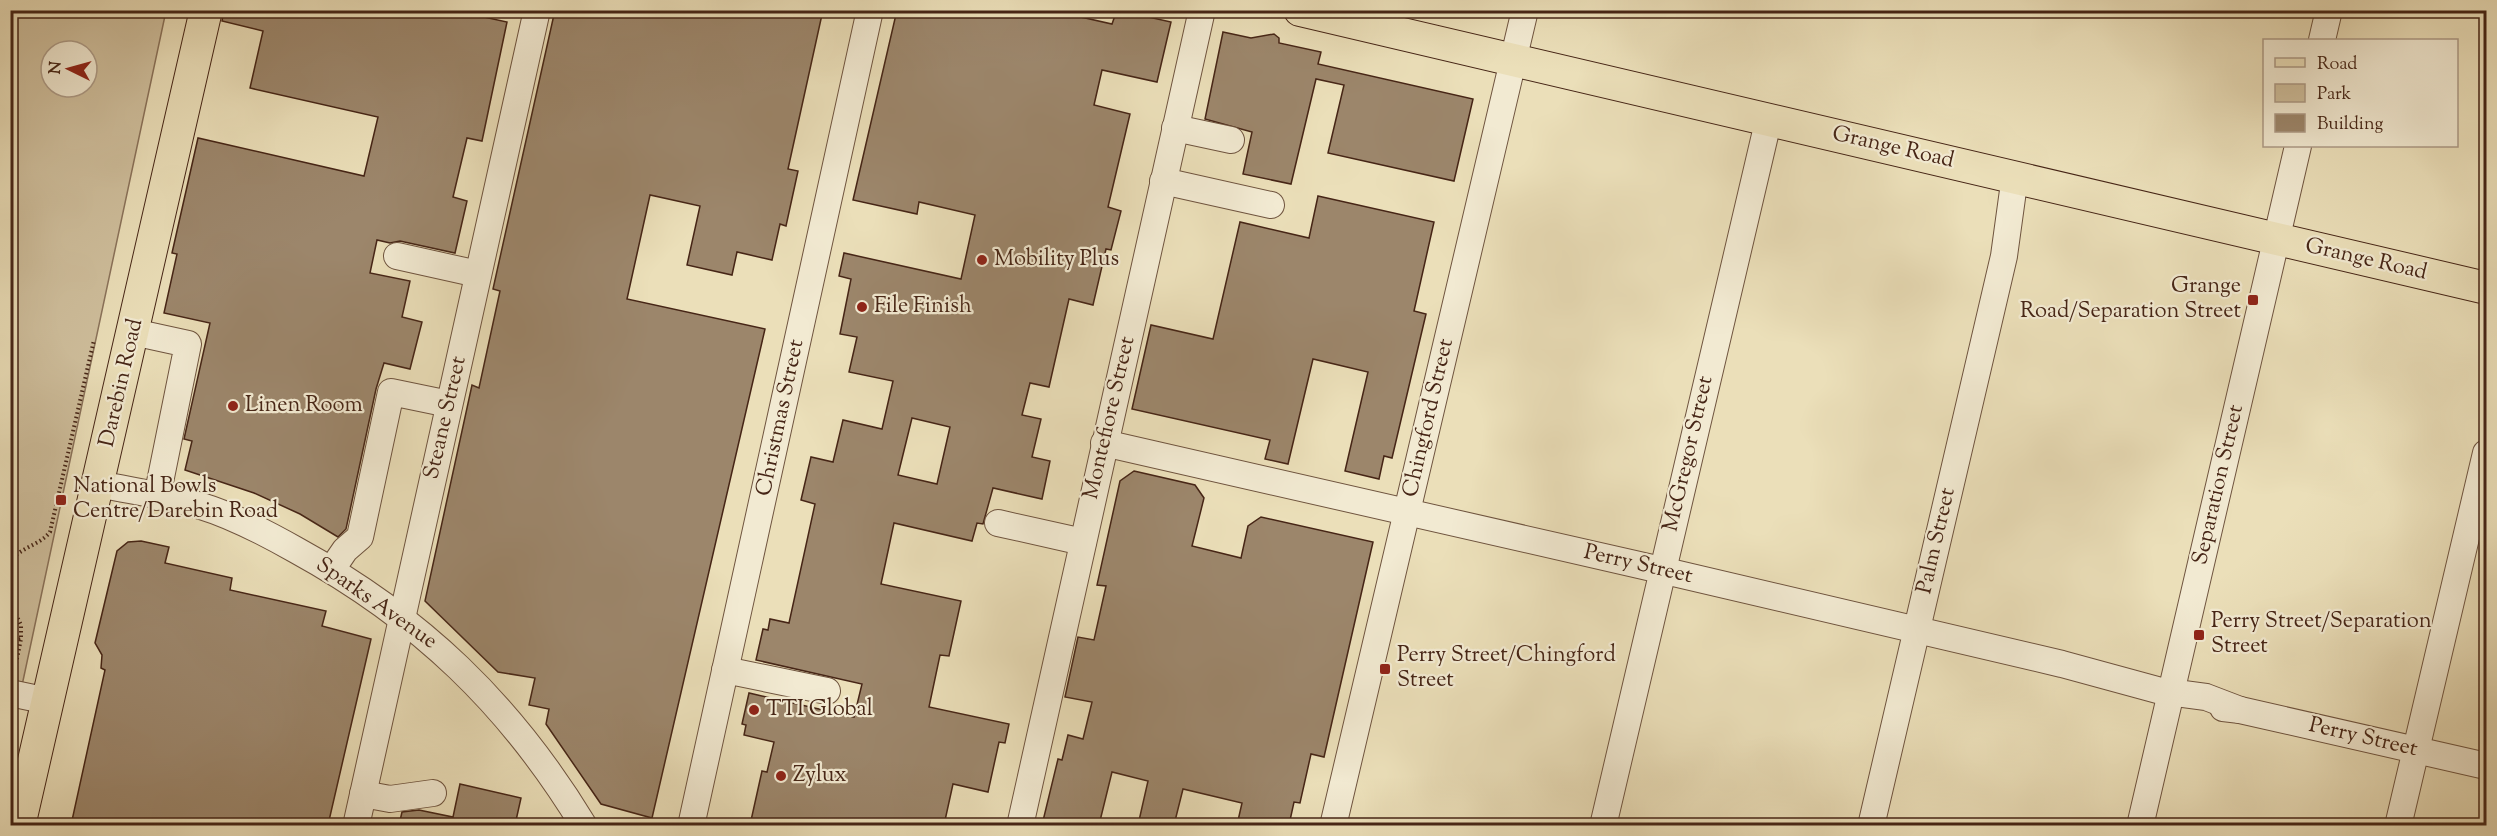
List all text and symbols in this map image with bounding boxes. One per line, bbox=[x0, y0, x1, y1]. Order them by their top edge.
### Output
north arrow bbox=[39, 39, 99, 99]
legend bbox=[2263, 39, 2458, 147]
text: Road bbox=[2317, 52, 2357, 78]
text: N bbox=[45, 60, 69, 75]
text: Park bbox=[2317, 82, 2352, 108]
text: Building bbox=[2317, 112, 2383, 138]
street label: Grange Road bbox=[1829, 118, 1957, 178]
street label: Grange Road bbox=[2302, 230, 2430, 290]
place label: Mobility Plus bbox=[994, 244, 1119, 276]
marker: Mobility Plus bbox=[975, 253, 989, 267]
place label: Grange Road/Separation Street bbox=[2020, 271, 2241, 328]
place label: File Finish bbox=[874, 291, 972, 323]
marker: Grange Road/Separation Street bbox=[2246, 293, 2260, 307]
marker: File Finish bbox=[855, 300, 869, 314]
street label: Darebin Road bbox=[92, 316, 152, 450]
street label: Montefiore Street bbox=[1076, 333, 1144, 503]
street label: Chingford Street bbox=[1395, 335, 1463, 500]
street label: Christmas Street bbox=[749, 336, 813, 499]
street label: Steane Street bbox=[416, 353, 476, 483]
street label: McGregor Street bbox=[1656, 373, 1723, 535]
place label: Linen Room bbox=[245, 390, 363, 422]
marker: Linen Room bbox=[226, 399, 240, 413]
street label: Separation Street bbox=[2185, 401, 2253, 568]
place label: National Bowls Centre/Darebin Road bbox=[73, 471, 278, 528]
street label: Palm Street bbox=[1909, 484, 1965, 597]
marker: National Bowls Centre/Darebin Road bbox=[54, 493, 68, 507]
street label: Perry Street bbox=[1580, 537, 1696, 593]
street label: Sparks Avenue bbox=[309, 550, 443, 658]
place label: Perry Street/Separation Street bbox=[2211, 606, 2432, 663]
marker: Perry Street/Separation Street bbox=[2192, 628, 2206, 642]
place label: Perry Street/Chingford Street bbox=[1397, 640, 1616, 697]
marker: Perry Street/Chingford Street bbox=[1378, 662, 1392, 676]
place label: TTI Global bbox=[766, 694, 873, 726]
marker: TTI Global bbox=[747, 703, 761, 717]
street label: Perry Street bbox=[2305, 710, 2421, 766]
place label: Zylux bbox=[793, 760, 847, 792]
marker: Zylux bbox=[774, 769, 788, 783]

